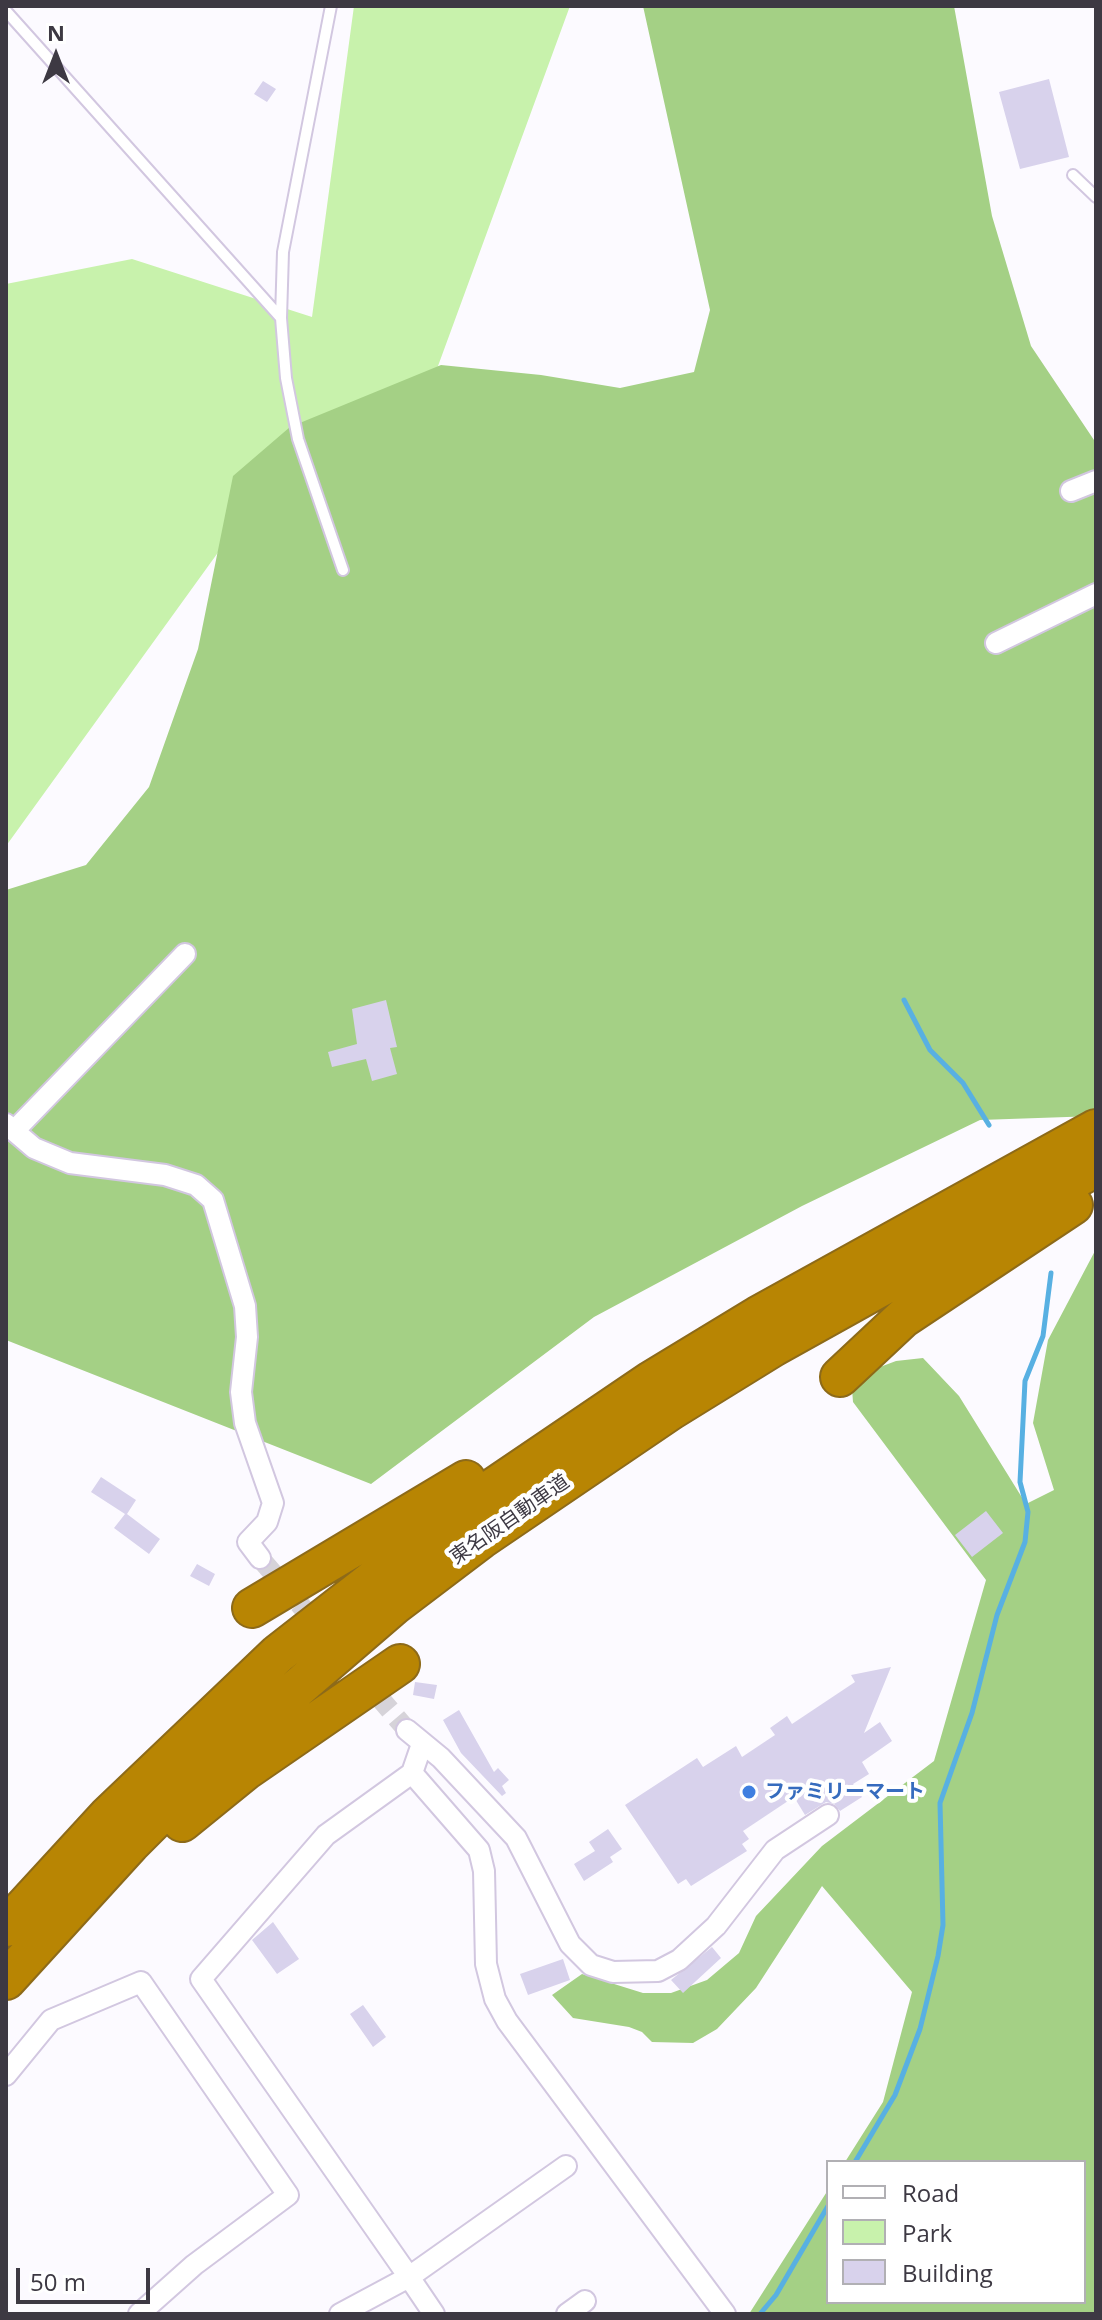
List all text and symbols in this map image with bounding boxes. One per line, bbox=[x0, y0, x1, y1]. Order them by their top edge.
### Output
north arrow bbox=[16, 16, 96, 96]
text: N bbox=[47, 17, 65, 47]
street label: 東名阪自動車道 bbox=[446, 1470, 574, 1570]
place label: ファミリーマート bbox=[765, 1780, 925, 1804]
marker: ファミリーマート bbox=[740, 1783, 758, 1801]
legend bbox=[826, 2160, 1086, 2304]
text: Road bbox=[902, 2176, 959, 2209]
text: Park bbox=[902, 2216, 952, 2249]
scale bar bbox=[20, 2252, 154, 2302]
text: Building bbox=[902, 2256, 993, 2289]
text: 50 m bbox=[30, 2265, 86, 2298]

